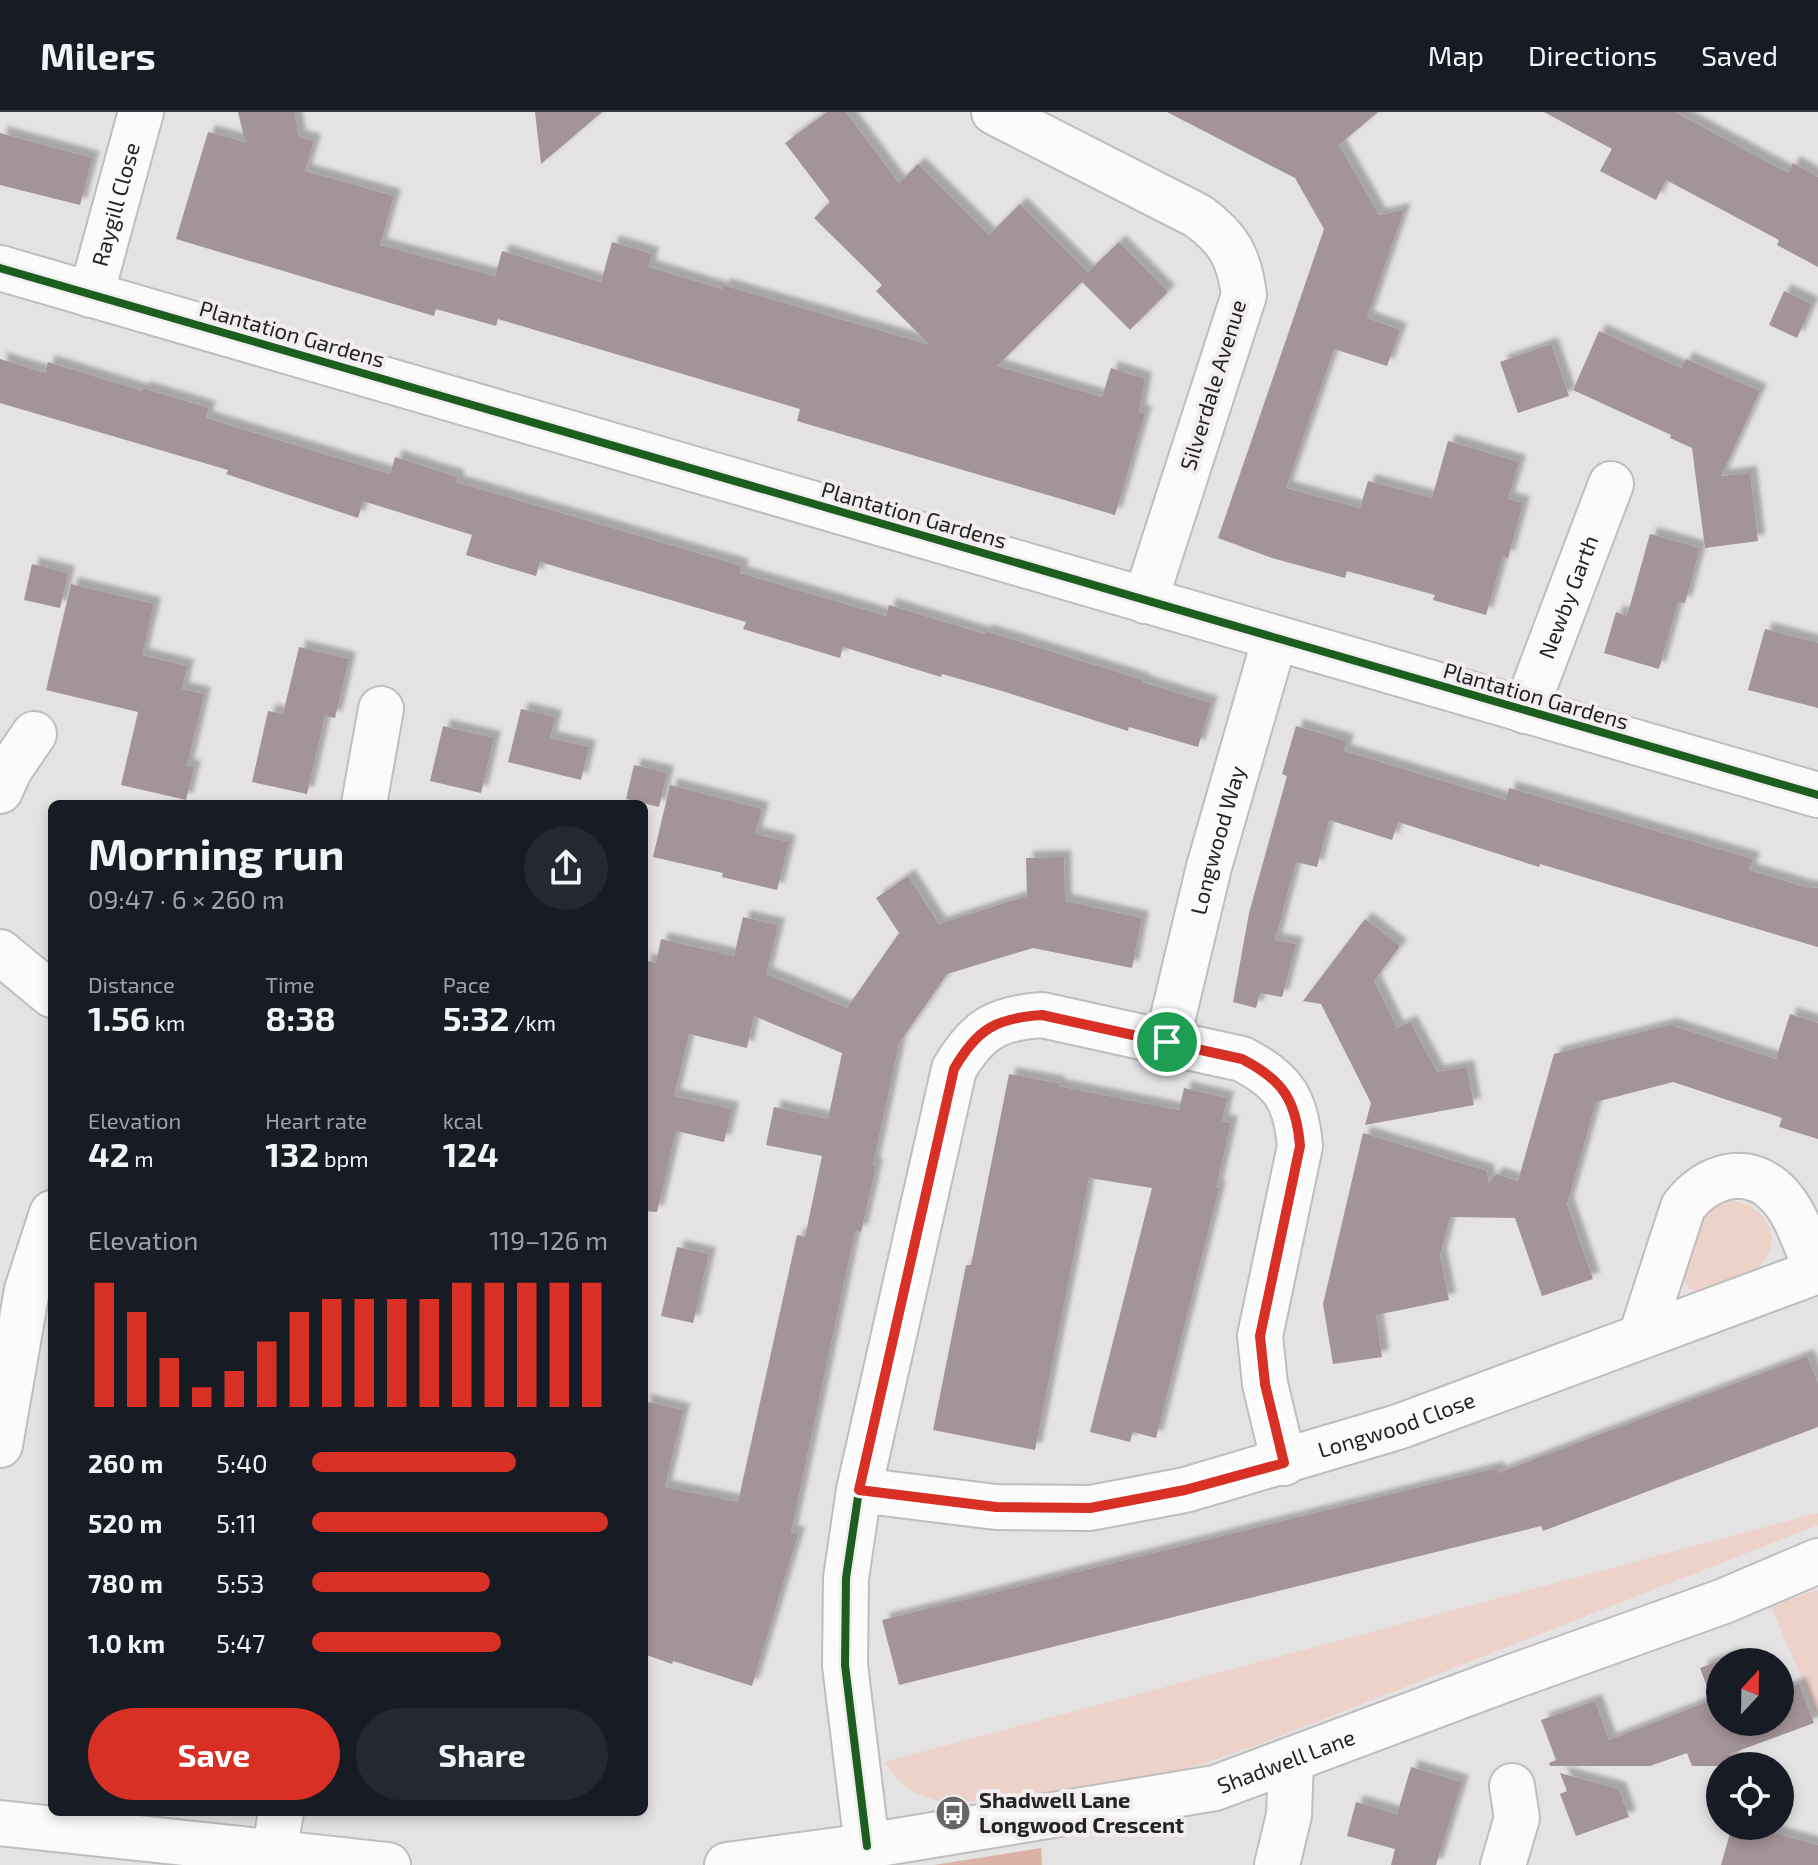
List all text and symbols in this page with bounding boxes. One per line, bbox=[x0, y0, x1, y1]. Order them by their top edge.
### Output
text: Milers bbox=[40, 32, 156, 78]
text: Map bbox=[1428, 38, 1484, 72]
text: Directions bbox=[1528, 38, 1657, 72]
text: Saved bbox=[1701, 38, 1778, 72]
street label: Raygill Close bbox=[86, 139, 144, 269]
street label: Plantation Gardens bbox=[197, 294, 388, 372]
street label: Silverdale Avenue bbox=[1174, 296, 1250, 473]
street label: Plantation Gardens bbox=[819, 475, 1010, 553]
street label: Newby Garth bbox=[1532, 531, 1602, 662]
street label: Plantation Gardens bbox=[1441, 656, 1632, 734]
street label: Longwood Way bbox=[1184, 762, 1250, 917]
text: Morning run bbox=[88, 826, 344, 879]
button: share bbox=[524, 826, 608, 910]
text: 09:47 · 6 × 260 m bbox=[88, 883, 285, 914]
text: Distance bbox=[88, 971, 175, 997]
text: Time bbox=[265, 971, 315, 997]
text: Pace bbox=[443, 971, 490, 997]
text: 1.56 bbox=[88, 997, 150, 1038]
text: 8:38 bbox=[265, 997, 336, 1038]
text: 5:32 bbox=[443, 997, 509, 1038]
pin bbox=[1133, 1008, 1201, 1076]
text: km bbox=[150, 1009, 185, 1035]
text: /km bbox=[509, 1009, 556, 1035]
icon: arrive bbox=[1145, 1020, 1189, 1064]
text: Elevation bbox=[88, 1107, 181, 1133]
text: Heart rate bbox=[265, 1107, 367, 1133]
text: kcal bbox=[443, 1107, 483, 1133]
text: 42 bbox=[88, 1133, 129, 1174]
text: 132 bbox=[265, 1133, 319, 1174]
text: 124 bbox=[443, 1133, 499, 1174]
text: m bbox=[129, 1145, 154, 1171]
text: bpm bbox=[319, 1145, 369, 1171]
text: Elevation bbox=[88, 1224, 198, 1255]
text: 119–126 m bbox=[489, 1224, 608, 1255]
street label: Longwood Close bbox=[1315, 1386, 1478, 1462]
text: 260 m bbox=[88, 1447, 163, 1478]
text: 5:40 bbox=[216, 1447, 268, 1478]
text: 520 m bbox=[88, 1507, 162, 1538]
text: 5:11 bbox=[216, 1507, 257, 1538]
text: 780 m bbox=[88, 1567, 163, 1598]
text: 5:53 bbox=[216, 1567, 264, 1598]
text: 1.0 km bbox=[88, 1627, 165, 1658]
text: 5:47 bbox=[216, 1627, 265, 1658]
north arrow bbox=[1706, 1648, 1794, 1736]
map controls bbox=[1706, 1648, 1794, 1840]
button: Save bbox=[88, 1708, 340, 1800]
button: Share bbox=[356, 1708, 608, 1800]
street label: Shadwell Lane bbox=[1213, 1723, 1358, 1798]
button: locate bbox=[1706, 1752, 1794, 1840]
place label: Shadwell Lane Longwood Crescent bbox=[979, 1786, 1184, 1837]
bus stop icon: Shadwell Lane Longwood Crescent bbox=[934, 1794, 972, 1832]

